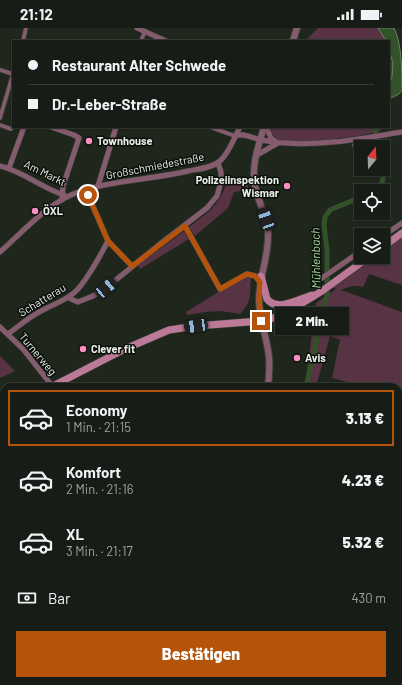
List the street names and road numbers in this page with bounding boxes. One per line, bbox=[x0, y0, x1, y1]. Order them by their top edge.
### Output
street label: Großschmiedestraße bbox=[105, 150, 205, 181]
street label: Am Markt bbox=[22, 157, 68, 188]
street label: Schatterau bbox=[16, 280, 68, 319]
street label: Turnerweg bbox=[17, 330, 60, 378]

